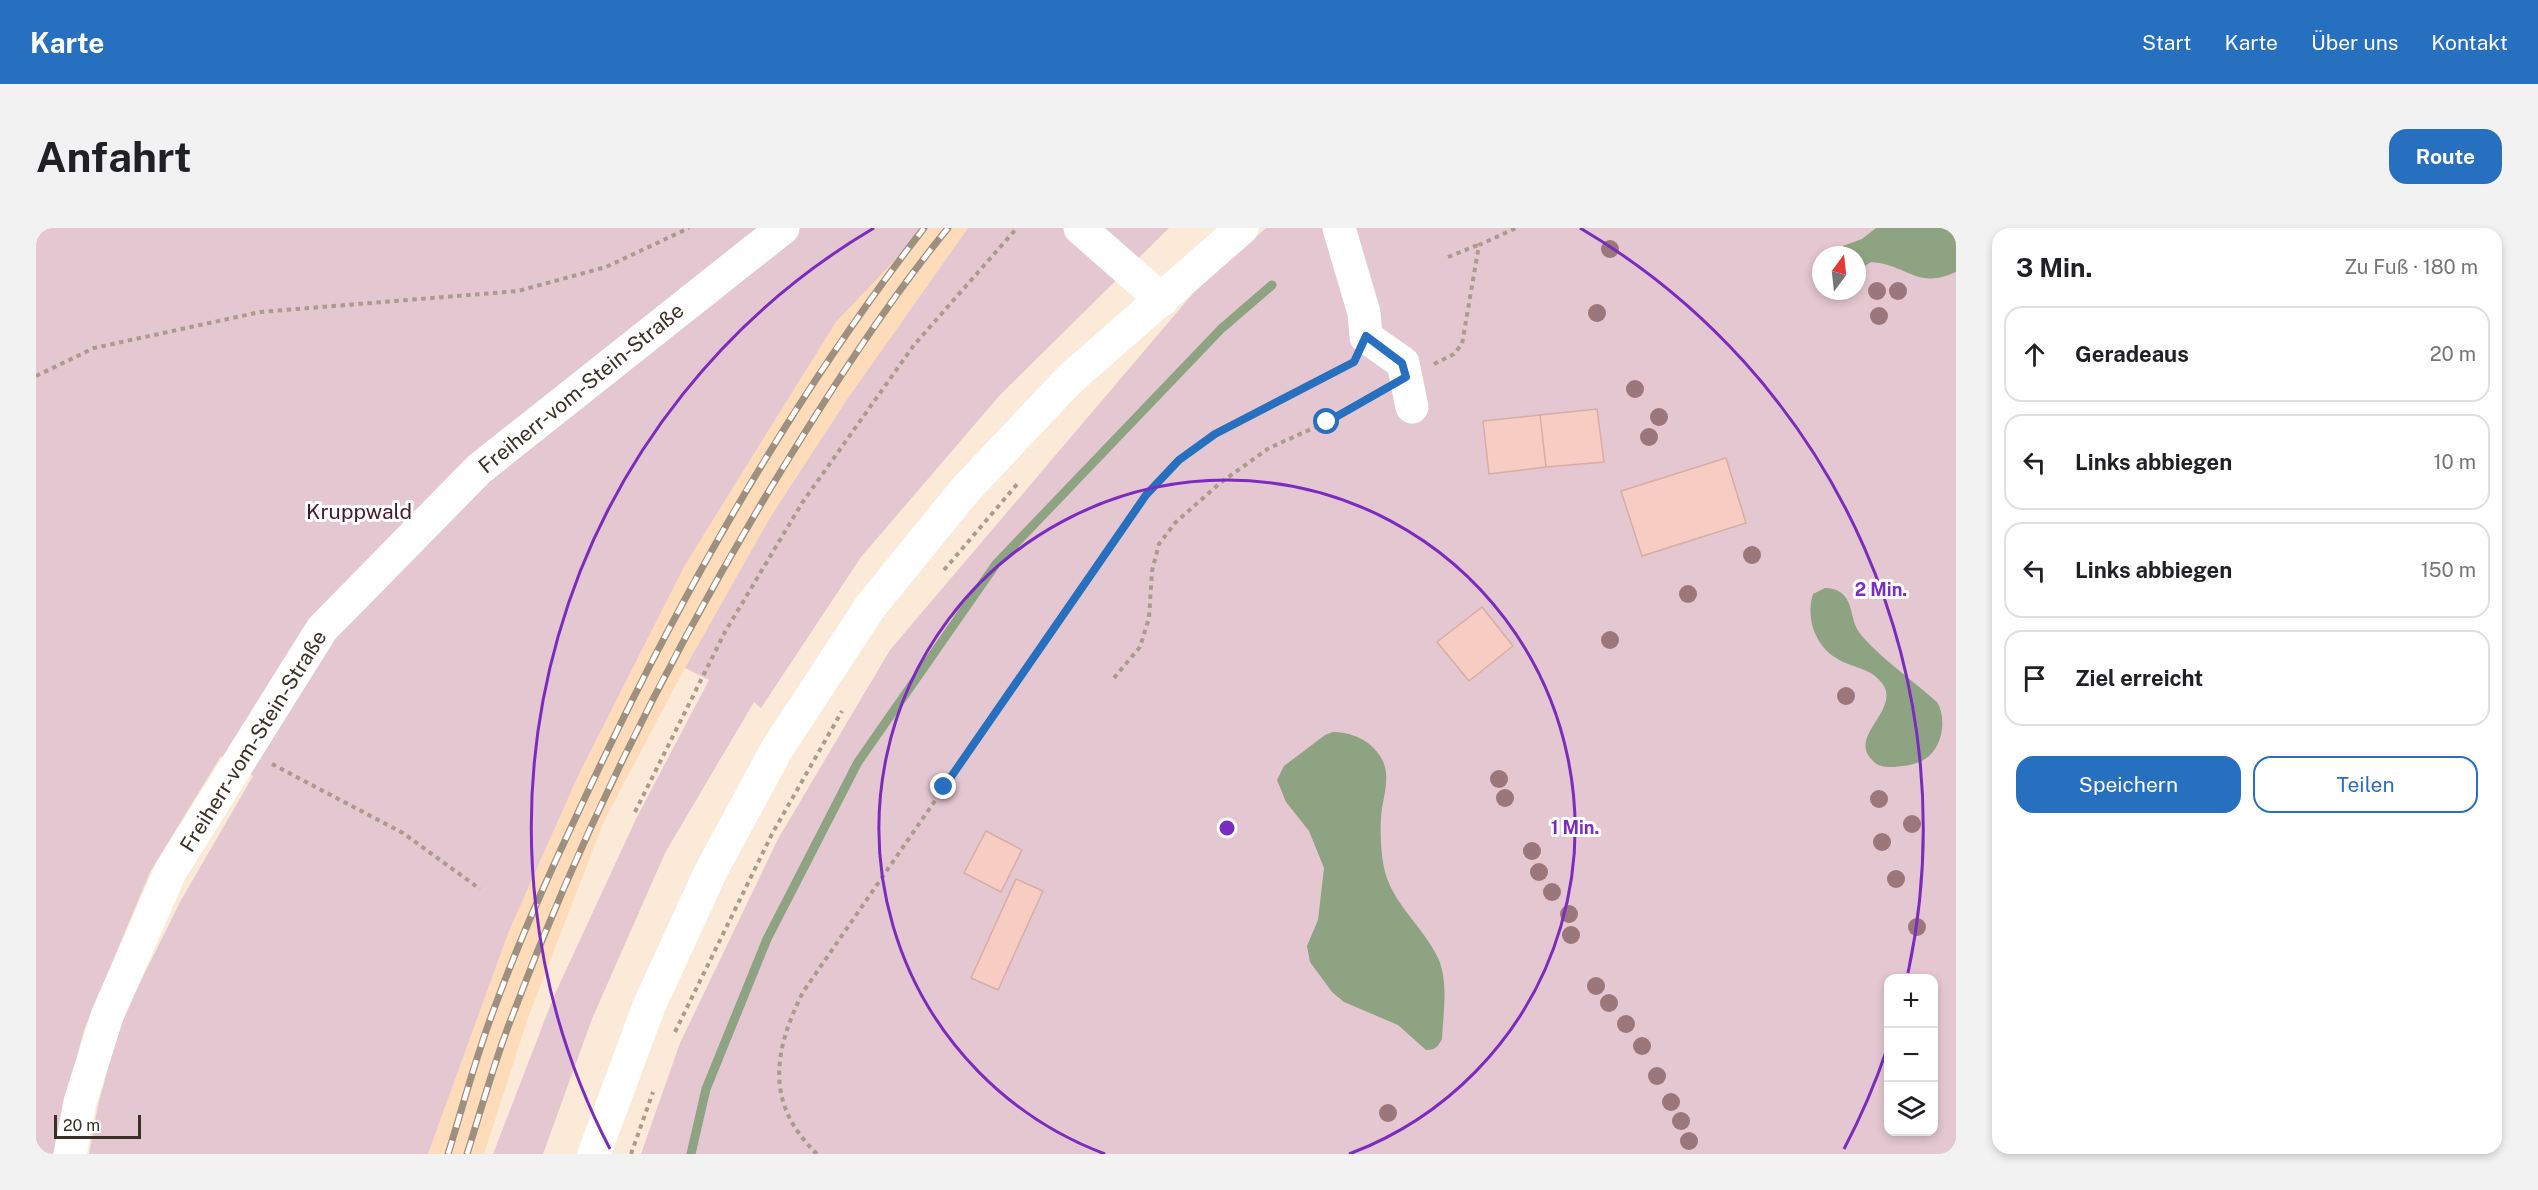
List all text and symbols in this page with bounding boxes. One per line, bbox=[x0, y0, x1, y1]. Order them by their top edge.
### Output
text: Karte bbox=[30, 26, 104, 59]
text: Start bbox=[2142, 30, 2191, 55]
text: Karte bbox=[2224, 30, 2278, 55]
text: Über uns bbox=[2311, 30, 2398, 55]
text: Kontakt bbox=[2431, 30, 2508, 55]
button: Route bbox=[2389, 129, 2502, 184]
text: Anfahrt bbox=[36, 132, 192, 181]
north arrow bbox=[1812, 246, 1866, 300]
text: 3 Min. bbox=[2016, 252, 2092, 283]
text: Zu Fuß · 180 m bbox=[2344, 255, 2478, 279]
street label: Freiherr-vom-Stein-Straße bbox=[473, 298, 689, 478]
icon: ahead bbox=[2018, 338, 2051, 371]
text: Geradeaus bbox=[2075, 341, 2189, 367]
text: 20 m bbox=[2430, 342, 2476, 366]
route start bbox=[1313, 408, 1339, 434]
icon: left bbox=[2018, 446, 2051, 479]
text: Links abbiegen bbox=[2075, 449, 2232, 475]
text: 10 m bbox=[2433, 450, 2476, 474]
park label: Kruppwald bbox=[306, 499, 412, 524]
icon: left bbox=[2018, 554, 2051, 587]
text: Links abbiegen bbox=[2075, 557, 2232, 583]
text: 150 m bbox=[2421, 558, 2476, 582]
text: 2 Min. bbox=[1855, 579, 1907, 600]
street label: Freiherr-vom-Stein-Straße bbox=[174, 626, 332, 856]
icon: arrive bbox=[2018, 662, 2051, 695]
text: Ziel erreicht bbox=[2075, 665, 2203, 691]
button: Speichern bbox=[2016, 756, 2241, 813]
button: Teilen bbox=[2253, 756, 2478, 813]
route end bbox=[930, 773, 956, 799]
text: 1 Min. bbox=[1551, 817, 1599, 838]
centre of rings bbox=[1217, 818, 1237, 838]
map controls bbox=[1884, 974, 1938, 1136]
button: + bbox=[1884, 974, 1938, 1028]
button: − bbox=[1884, 1028, 1938, 1082]
button: layers bbox=[1884, 1082, 1938, 1136]
scale bar bbox=[54, 1112, 141, 1140]
text: 20 m bbox=[63, 1116, 100, 1135]

